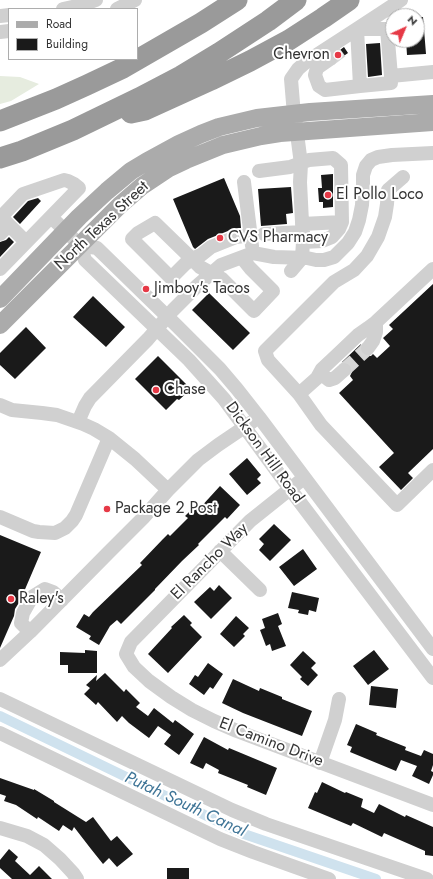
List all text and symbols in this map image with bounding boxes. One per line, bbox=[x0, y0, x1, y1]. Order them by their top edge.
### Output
legend bbox=[8, 8, 138, 60]
north arrow bbox=[385, 8, 425, 48]
text: N bbox=[404, 11, 421, 29]
text: Road bbox=[46, 15, 72, 33]
text: Building bbox=[46, 35, 88, 53]
place label: Chevron bbox=[273, 45, 330, 65]
marker: Chevron bbox=[333, 50, 343, 60]
street label: North Texas Street bbox=[51, 178, 153, 274]
place label: El Pollo Loco bbox=[336, 185, 424, 205]
marker: El Pollo Loco bbox=[323, 190, 333, 200]
place label: CVS Pharmacy bbox=[228, 228, 328, 248]
marker: CVS Pharmacy bbox=[215, 233, 225, 243]
place label: Jimboy's Tacos bbox=[154, 279, 250, 299]
marker: Jimboy's Tacos bbox=[141, 284, 151, 294]
place label: Chase bbox=[164, 380, 206, 400]
marker: Chase bbox=[151, 385, 161, 395]
street label: Dickson Hill Road bbox=[221, 399, 307, 507]
place label: Package 2 Post bbox=[115, 499, 217, 519]
marker: Package 2 Post bbox=[102, 504, 112, 514]
street label: El Rancho Way bbox=[168, 520, 252, 604]
place label: Raley's bbox=[19, 589, 64, 609]
marker: Raley's bbox=[6, 594, 16, 604]
street label: El Camino Drive bbox=[216, 714, 326, 772]
water label: Putah South Canal bbox=[121, 768, 249, 842]

